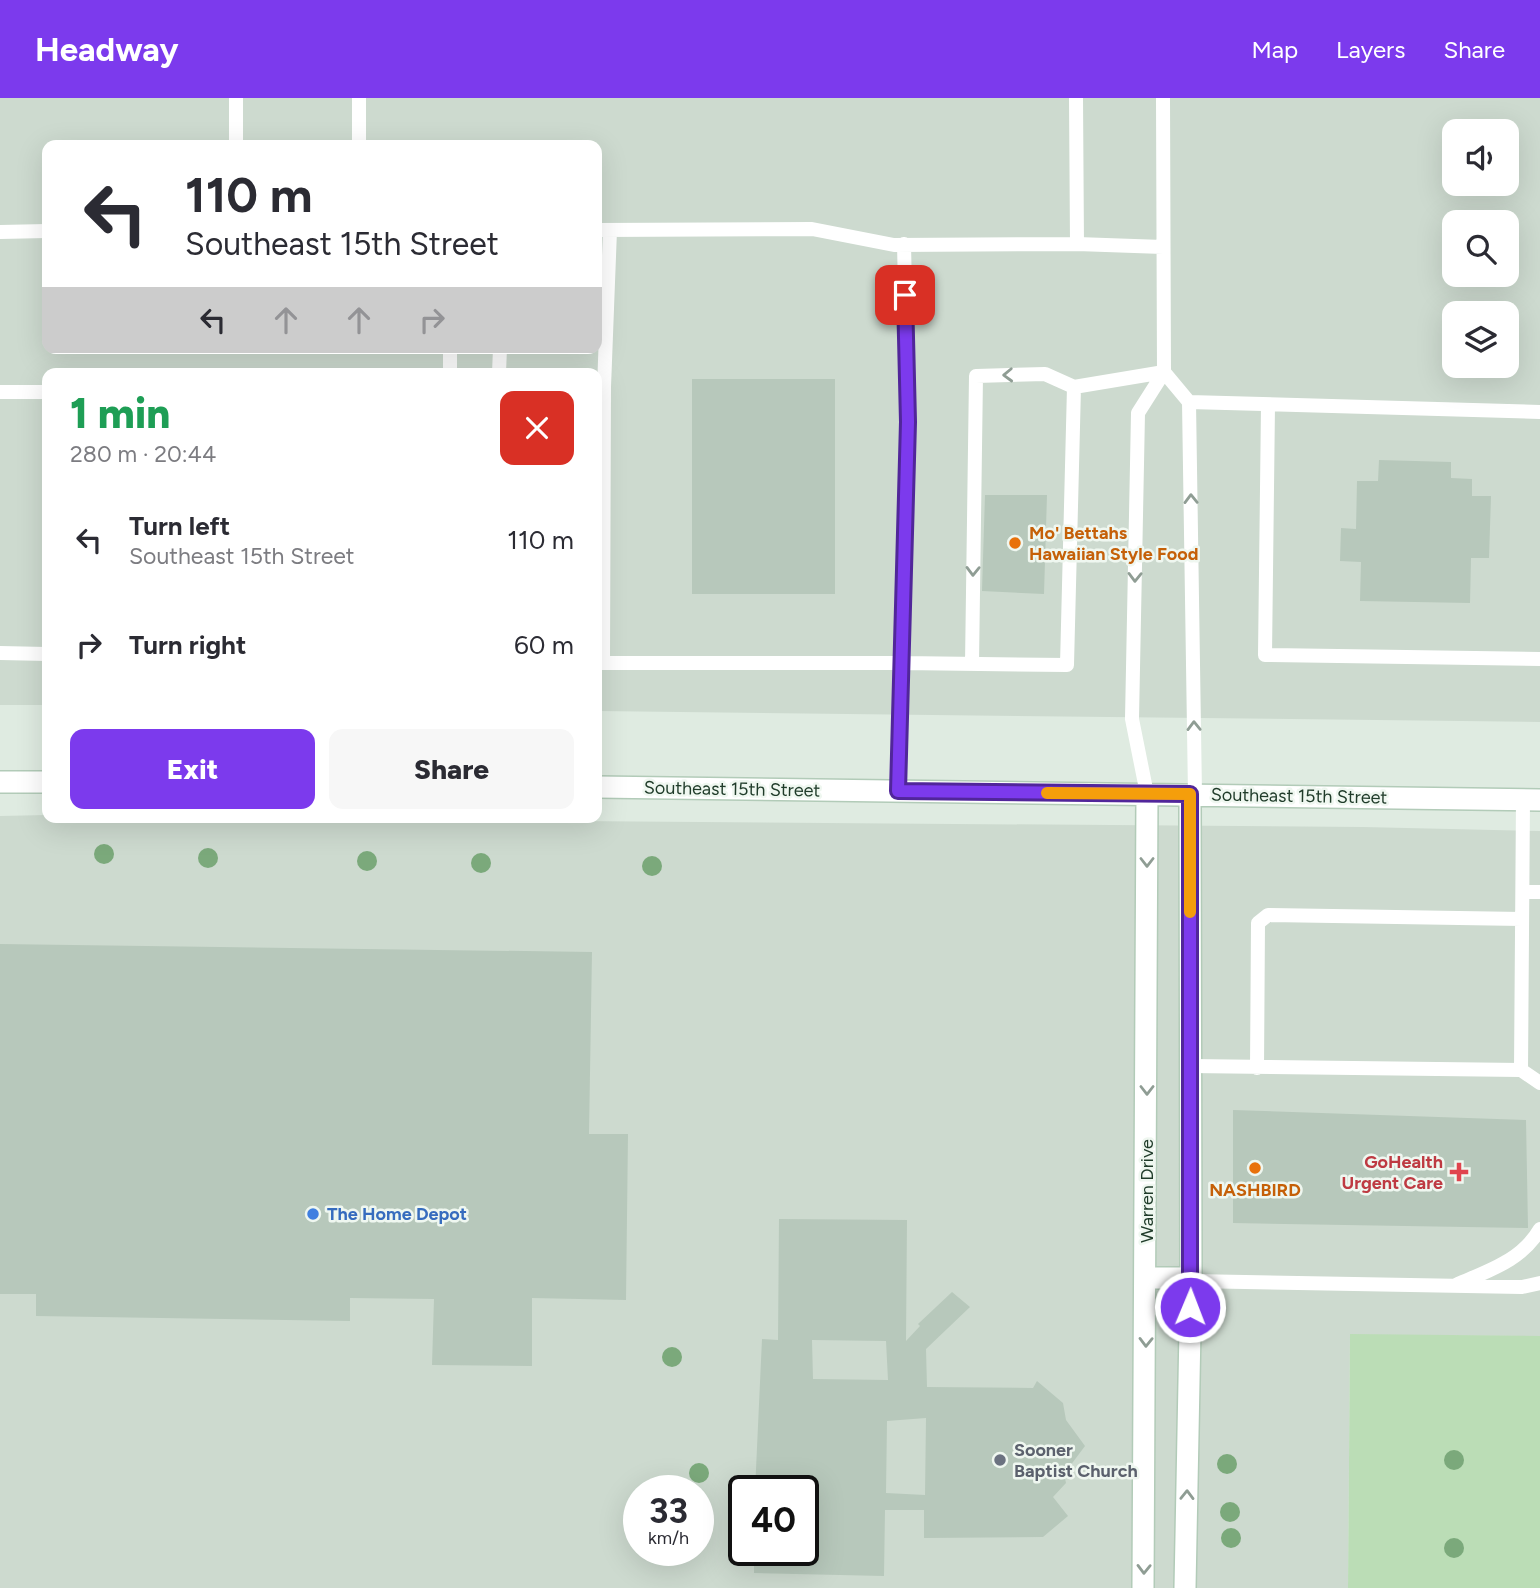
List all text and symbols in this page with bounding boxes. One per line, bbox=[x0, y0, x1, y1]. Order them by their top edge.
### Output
text: Headway bbox=[35, 30, 178, 69]
text: Map bbox=[1251, 35, 1298, 64]
text: Layers bbox=[1336, 35, 1405, 64]
text: Share bbox=[1443, 35, 1505, 64]
map controls bbox=[1442, 119, 1519, 378]
button: sound bbox=[1442, 119, 1519, 196]
text: 110 m bbox=[185, 165, 313, 224]
icon: left bbox=[70, 168, 161, 259]
button: search bbox=[1442, 210, 1519, 287]
text: Southeast 15th Street bbox=[185, 225, 499, 263]
pin bbox=[875, 265, 935, 325]
icon: arrive bbox=[886, 276, 924, 314]
icon: left bbox=[194, 301, 232, 339]
icon: ahead bbox=[267, 301, 305, 339]
icon: ahead bbox=[340, 301, 378, 339]
icon: right bbox=[413, 301, 451, 339]
button: layers bbox=[1442, 301, 1519, 378]
one-way arrow bbox=[1002, 367, 1013, 382]
text: 1 min bbox=[70, 388, 170, 439]
button: close bbox=[500, 391, 574, 465]
text: 280 m · 20:44 bbox=[70, 440, 216, 468]
one-way arrow bbox=[1183, 493, 1198, 504]
text: Turn left bbox=[129, 510, 230, 542]
icon: left bbox=[70, 521, 108, 559]
place label: Mo' Bettahs Hawaiian Style Food bbox=[1029, 522, 1198, 565]
text: 110 m bbox=[507, 524, 574, 556]
marker: Mo' Bettahs Hawaiian Style Food bbox=[1007, 535, 1023, 551]
text: Southeast 15th Street bbox=[129, 542, 355, 570]
one-way arrow bbox=[966, 566, 981, 577]
one-way arrow bbox=[1127, 572, 1142, 583]
icon: right bbox=[70, 626, 108, 664]
text: Turn right bbox=[129, 629, 246, 661]
text: 60 m bbox=[514, 629, 574, 661]
one-way arrow bbox=[1186, 721, 1202, 731]
button: Exit bbox=[70, 729, 315, 809]
button: Share bbox=[329, 729, 574, 809]
street label: Southeast 15th Street bbox=[644, 776, 821, 802]
street label: Southeast 15th Street bbox=[1211, 783, 1388, 809]
one-way arrow bbox=[1139, 857, 1155, 868]
one-way arrow bbox=[1139, 1085, 1155, 1095]
street label: Warren Drive bbox=[1136, 1139, 1158, 1243]
place label: GoHealth Urgent Care bbox=[1342, 1151, 1443, 1194]
marker: NASHBIRD bbox=[1247, 1160, 1263, 1176]
marker: GoHealth Urgent Care bbox=[1449, 1162, 1469, 1182]
place label: NASHBIRD bbox=[1209, 1179, 1301, 1201]
place label: The Home Depot bbox=[327, 1203, 467, 1225]
marker: The Home Depot bbox=[305, 1206, 321, 1222]
position arrow bbox=[1153, 1270, 1227, 1344]
one-way arrow bbox=[1138, 1337, 1154, 1347]
place label: Sooner Baptist Church bbox=[1014, 1439, 1138, 1482]
marker: Sooner Baptist Church bbox=[992, 1452, 1008, 1468]
speed limit sign: 40 bbox=[728, 1475, 819, 1566]
text: 33 bbox=[649, 1490, 688, 1532]
one-way arrow bbox=[1179, 1490, 1195, 1500]
text: km/h bbox=[648, 1527, 689, 1549]
one-way arrow bbox=[1136, 1564, 1151, 1575]

